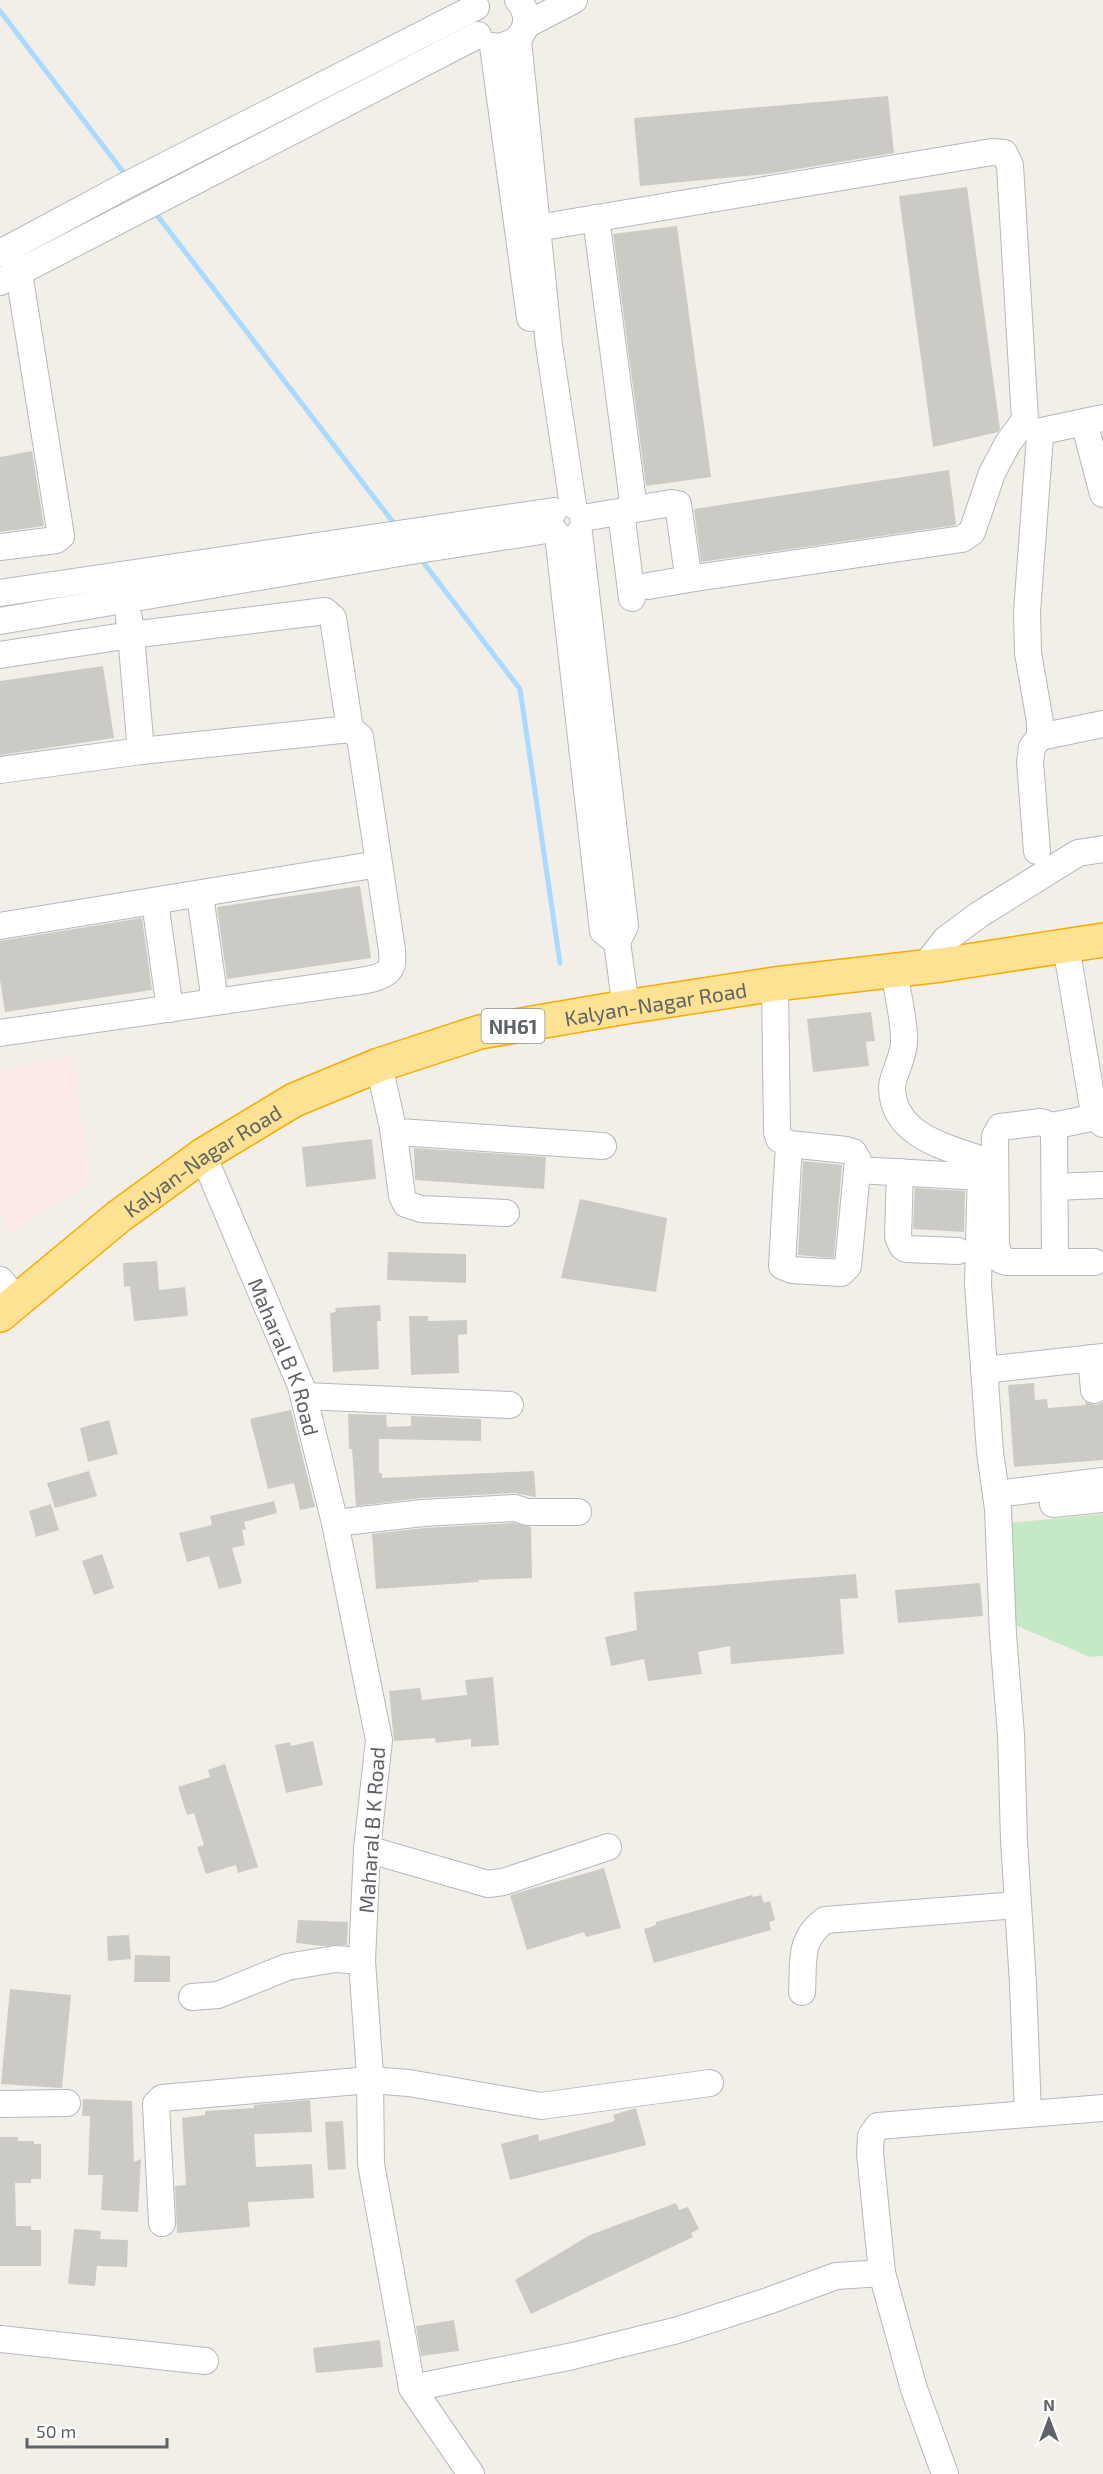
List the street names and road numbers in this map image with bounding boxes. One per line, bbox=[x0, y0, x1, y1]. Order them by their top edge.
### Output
street label: Kalyan-Nagar Road bbox=[562, 976, 748, 1030]
road number: NH61 bbox=[482, 1009, 544, 1043]
street label: Kalyan-Nagar Road bbox=[118, 1098, 285, 1222]
street label: Maharal B K Road bbox=[244, 1274, 325, 1438]
street label: Maharal B K Road bbox=[353, 1746, 389, 1914]

